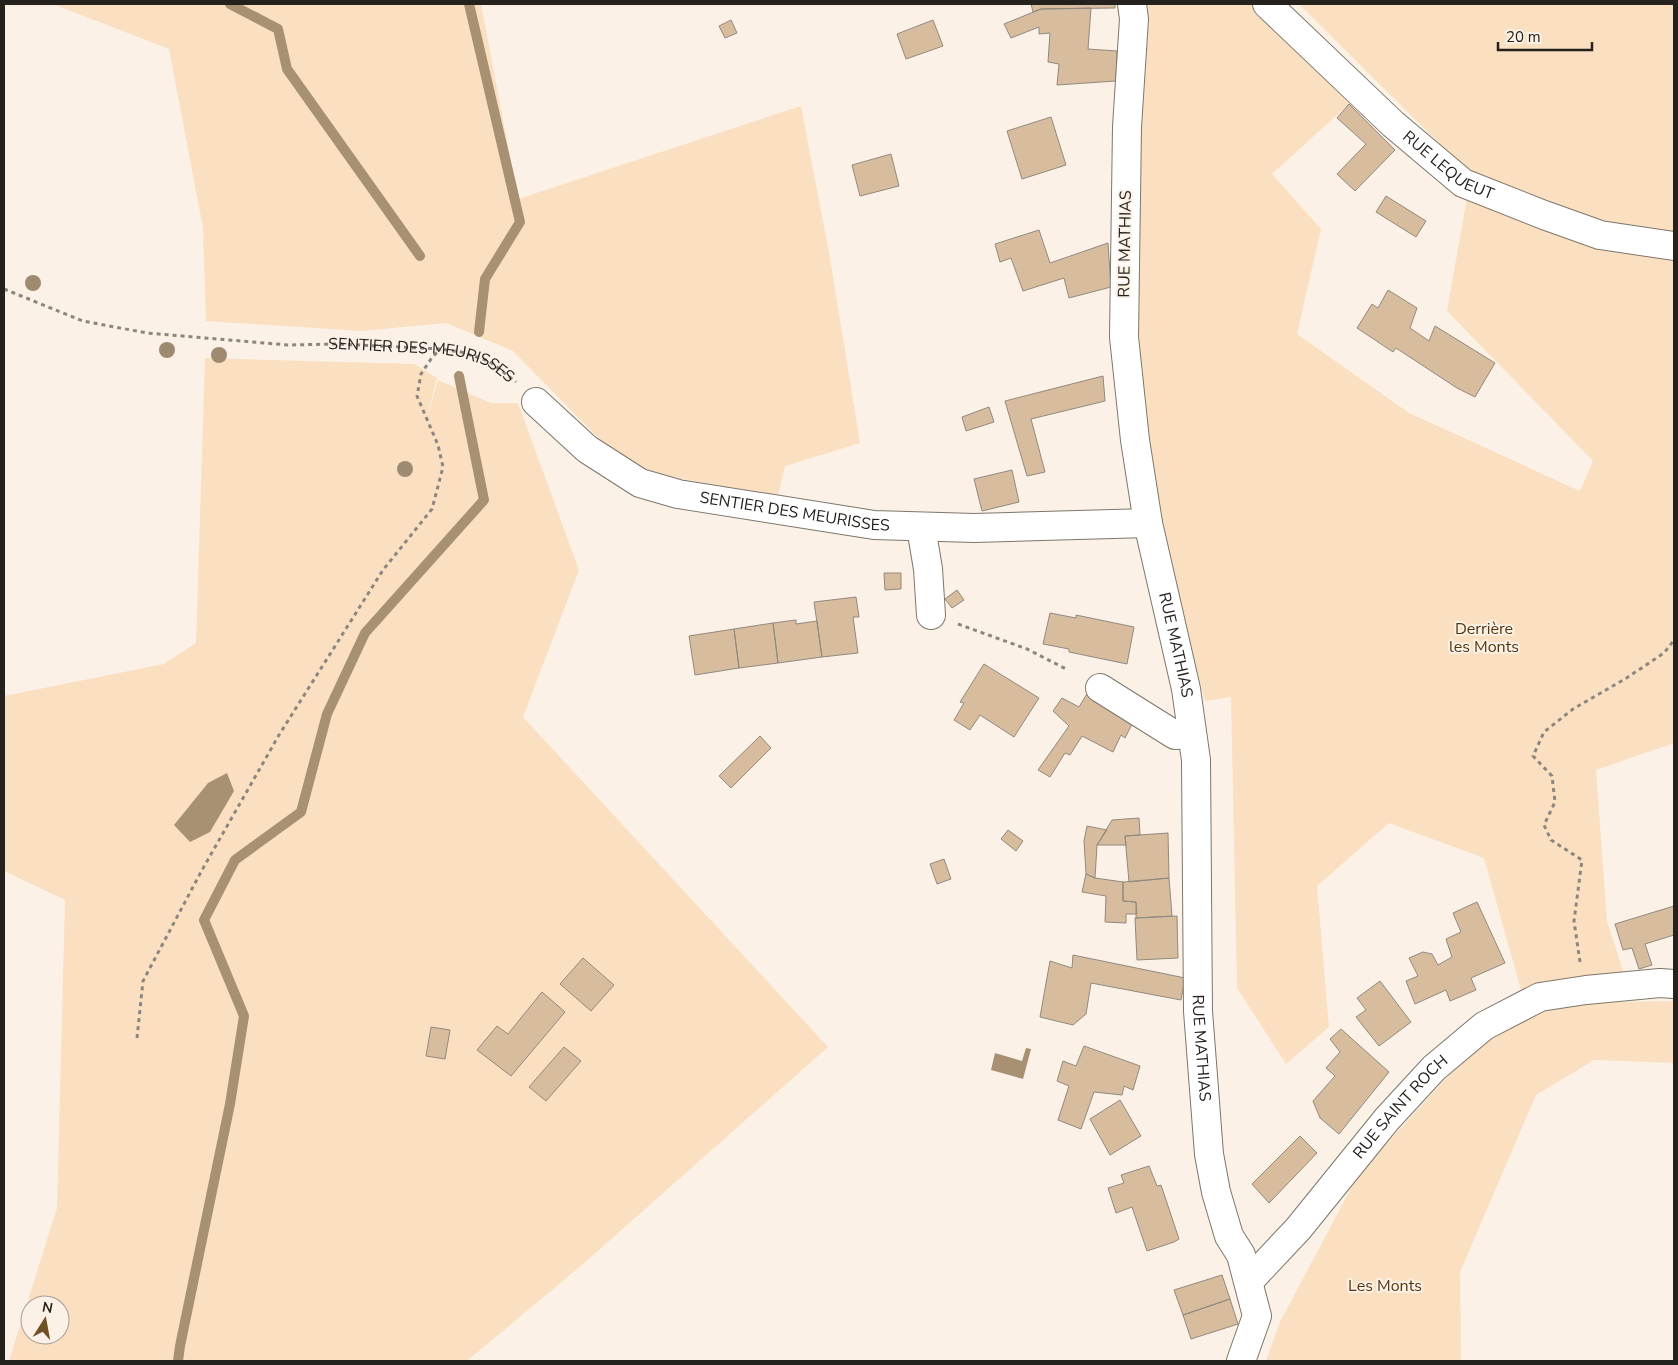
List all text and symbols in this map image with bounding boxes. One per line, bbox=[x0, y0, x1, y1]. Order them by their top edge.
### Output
scale bar bbox=[1498, 20, 1592, 52]
text: 20 m bbox=[1506, 27, 1541, 47]
street label: RUE LEQUEUT bbox=[1398, 126, 1498, 205]
street label: RUE MATHIAS bbox=[1113, 190, 1137, 298]
street label: SENTIER DES MEURISSES bbox=[328, 333, 519, 388]
street label: SENTIER DES MEURISSES bbox=[698, 487, 890, 536]
street label: RUE MATHIAS bbox=[1153, 590, 1198, 699]
park label: Derrière les Monts bbox=[1449, 618, 1519, 658]
street label: RUE MATHIAS bbox=[1187, 994, 1216, 1102]
street label: RUE SAINT ROCH bbox=[1348, 1050, 1453, 1164]
park label: Les Monts bbox=[1348, 1275, 1422, 1297]
north arrow bbox=[20, 1295, 70, 1345]
text: N bbox=[40, 1297, 54, 1318]

